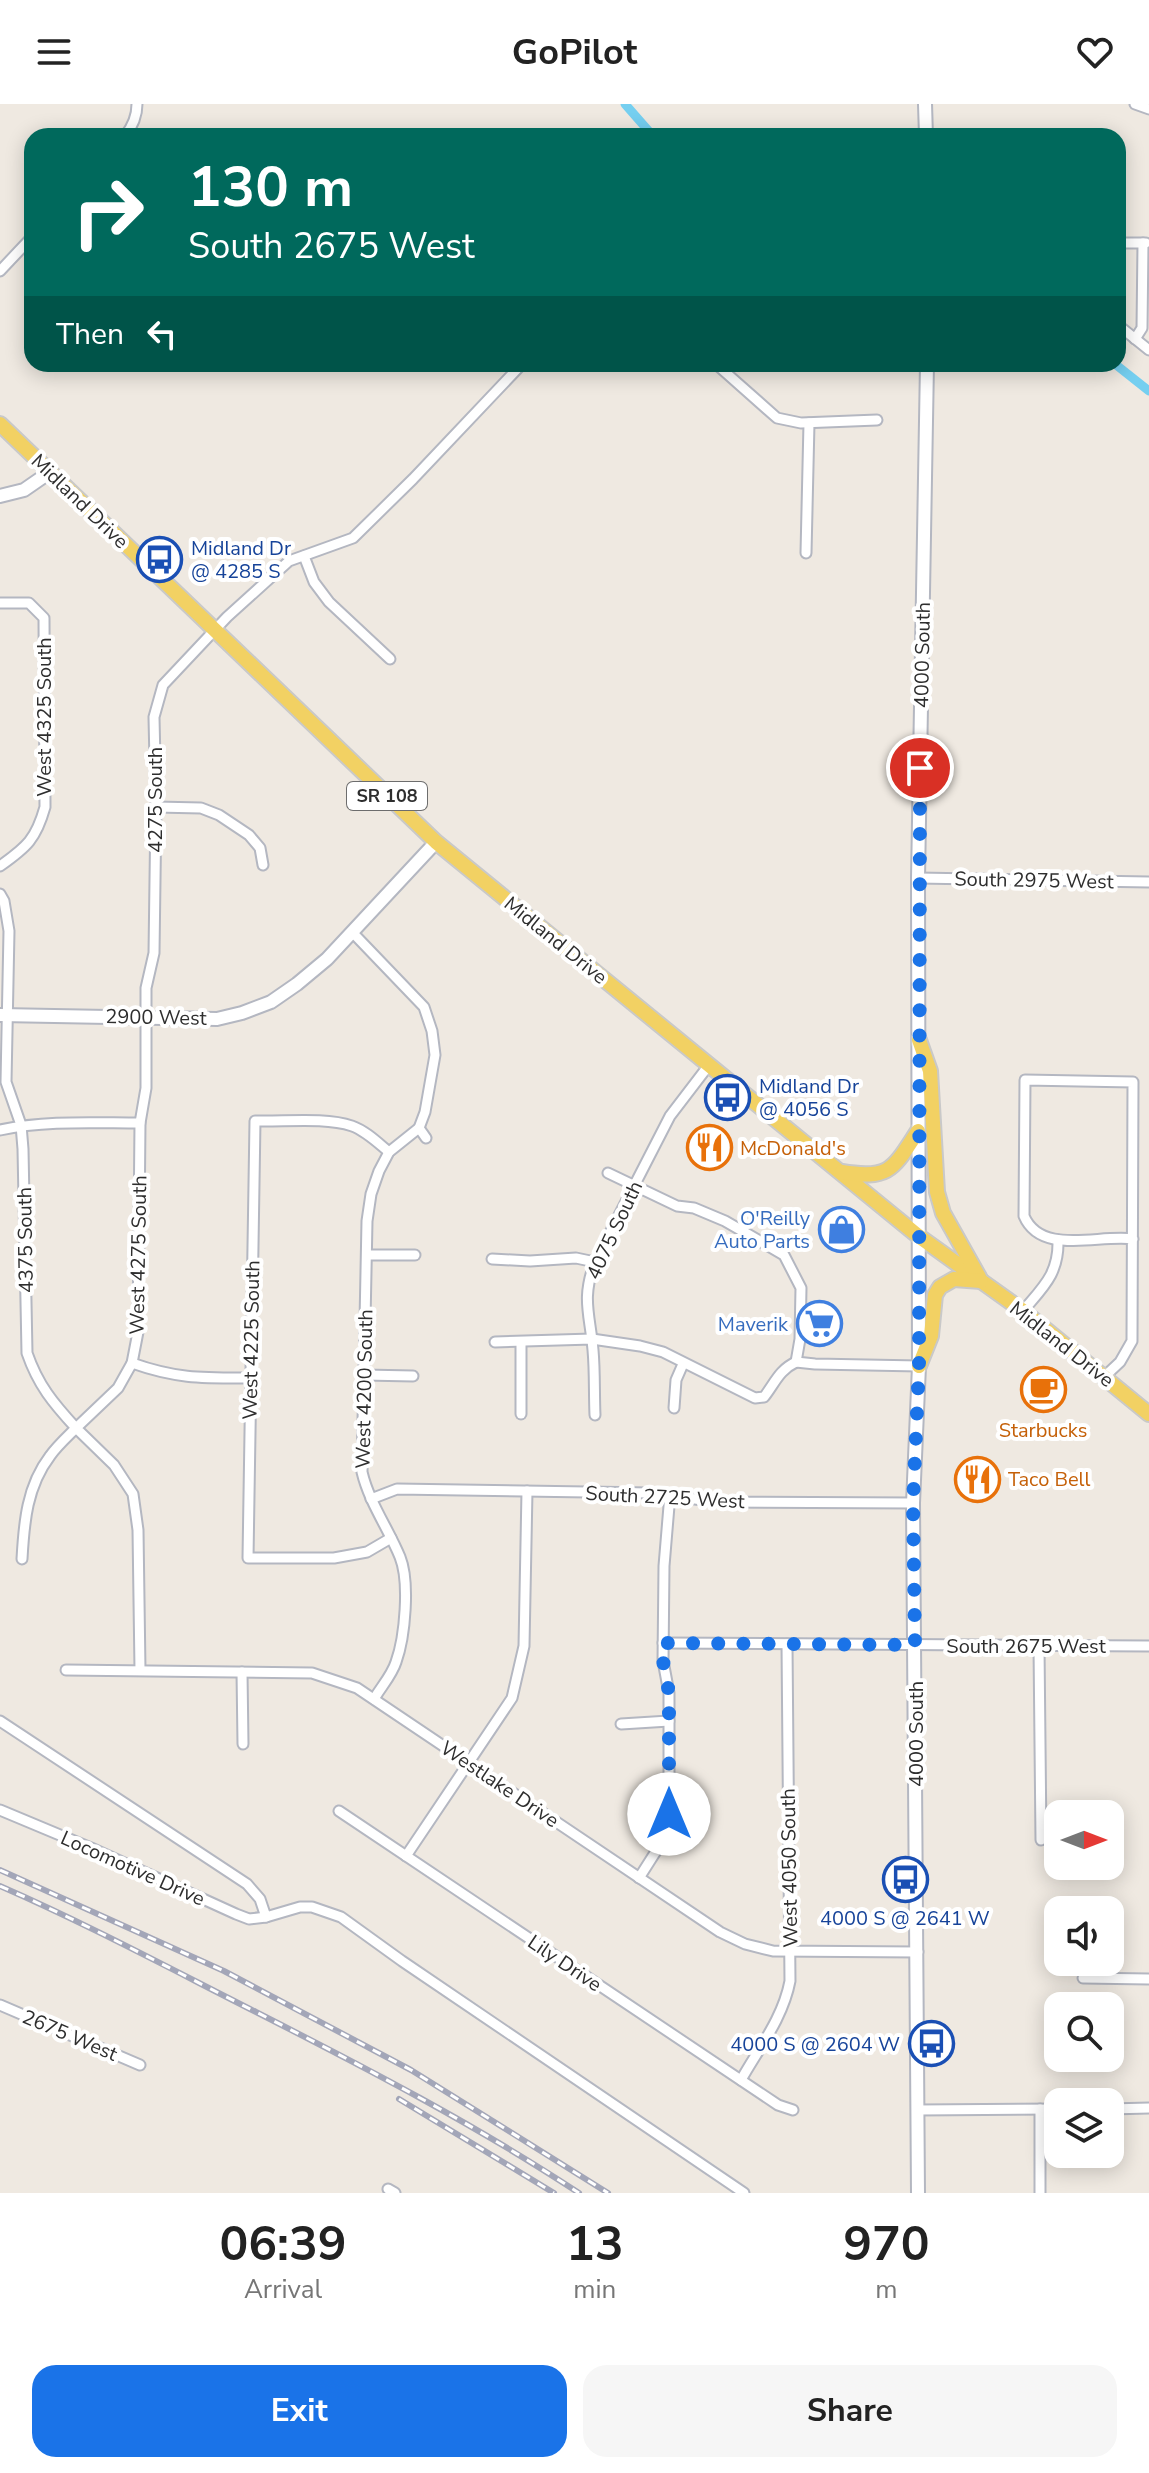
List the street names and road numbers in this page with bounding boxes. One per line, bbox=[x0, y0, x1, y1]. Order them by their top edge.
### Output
street label: Midland Drive bbox=[25, 448, 134, 555]
street label: 4000 South bbox=[908, 602, 937, 708]
street label: West 4325 South bbox=[31, 637, 58, 797]
street label: 4275 South bbox=[142, 747, 169, 853]
road number: SR 108 bbox=[347, 782, 427, 810]
street label: South 2975 West bbox=[954, 866, 1115, 895]
street label: Midland Drive bbox=[498, 890, 613, 990]
street label: 2900 West bbox=[105, 1003, 208, 1032]
street label: West 4275 South bbox=[124, 1175, 153, 1335]
street label: 4075 South bbox=[580, 1176, 649, 1284]
street label: 4375 South bbox=[11, 1187, 40, 1293]
street label: West 4225 South bbox=[237, 1260, 266, 1420]
street label: Midland Drive bbox=[1004, 1295, 1119, 1394]
street label: West 4200 South bbox=[350, 1309, 379, 1469]
street label: South 2725 West bbox=[585, 1480, 746, 1515]
street label: South 2675 West bbox=[946, 1633, 1107, 1660]
street label: 4000 South bbox=[903, 1681, 930, 1787]
street label: Westlake Drive bbox=[435, 1735, 564, 1834]
street label: West 4050 South bbox=[775, 1788, 804, 1948]
street label: Locomotive Drive bbox=[56, 1825, 209, 1912]
street label: Lily Drive bbox=[522, 1929, 607, 1998]
street label: 2675 West bbox=[18, 2003, 123, 2068]

